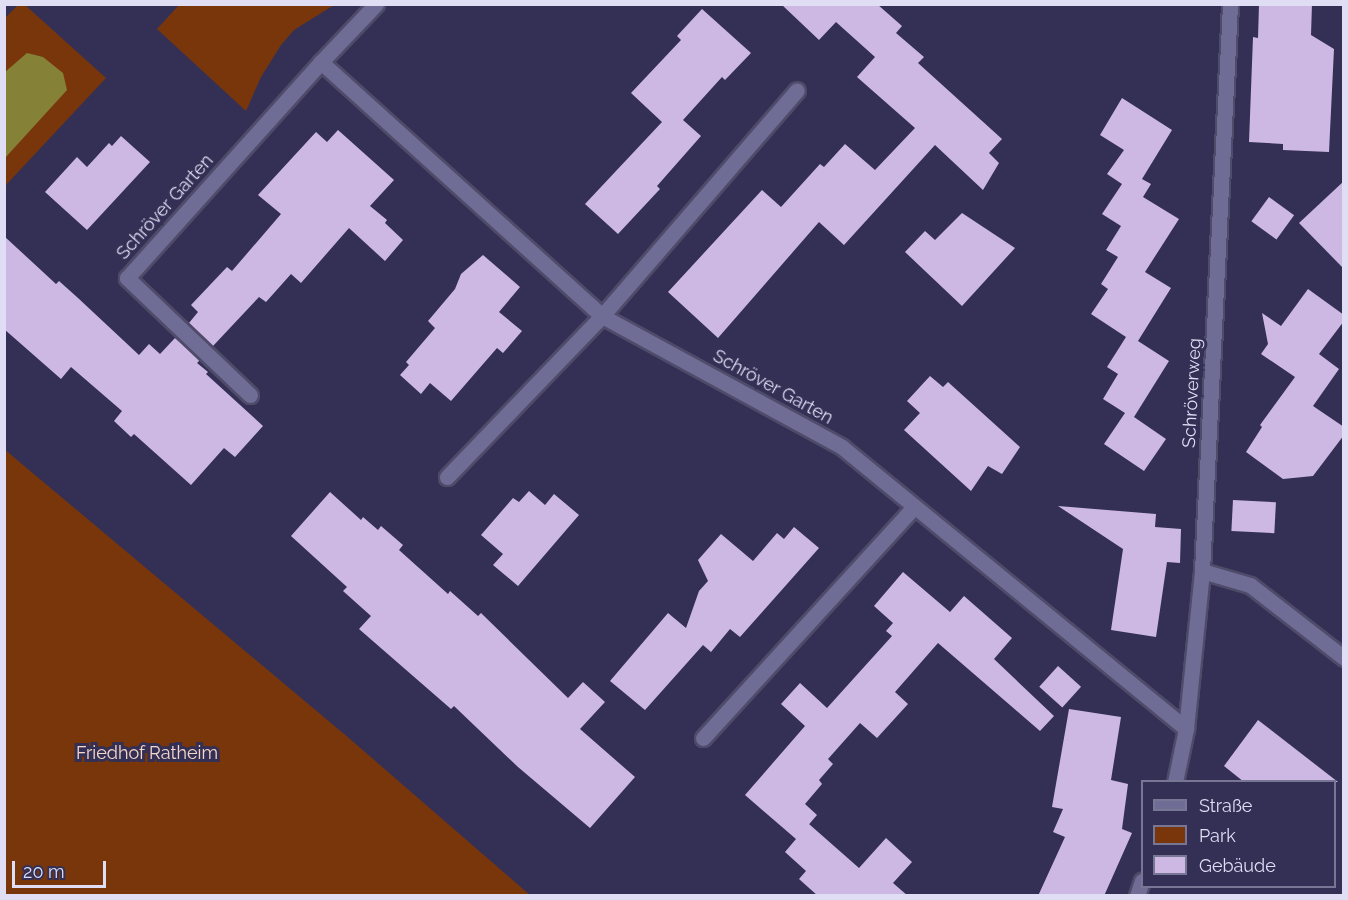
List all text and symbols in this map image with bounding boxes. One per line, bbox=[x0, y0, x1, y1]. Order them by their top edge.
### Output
street label: Schröver Garten bbox=[112, 150, 218, 264]
street label: Schröverweg bbox=[1178, 338, 1206, 448]
street label: Schröver Garten bbox=[709, 345, 837, 429]
park label: Friedhof Ratheim bbox=[76, 742, 218, 764]
legend bbox=[1141, 780, 1336, 888]
text: Straße bbox=[1199, 795, 1252, 816]
text: Park bbox=[1199, 825, 1236, 846]
scale bar bbox=[15, 849, 110, 887]
text: Gebäude bbox=[1199, 855, 1276, 876]
text: 20 m bbox=[23, 861, 65, 882]

